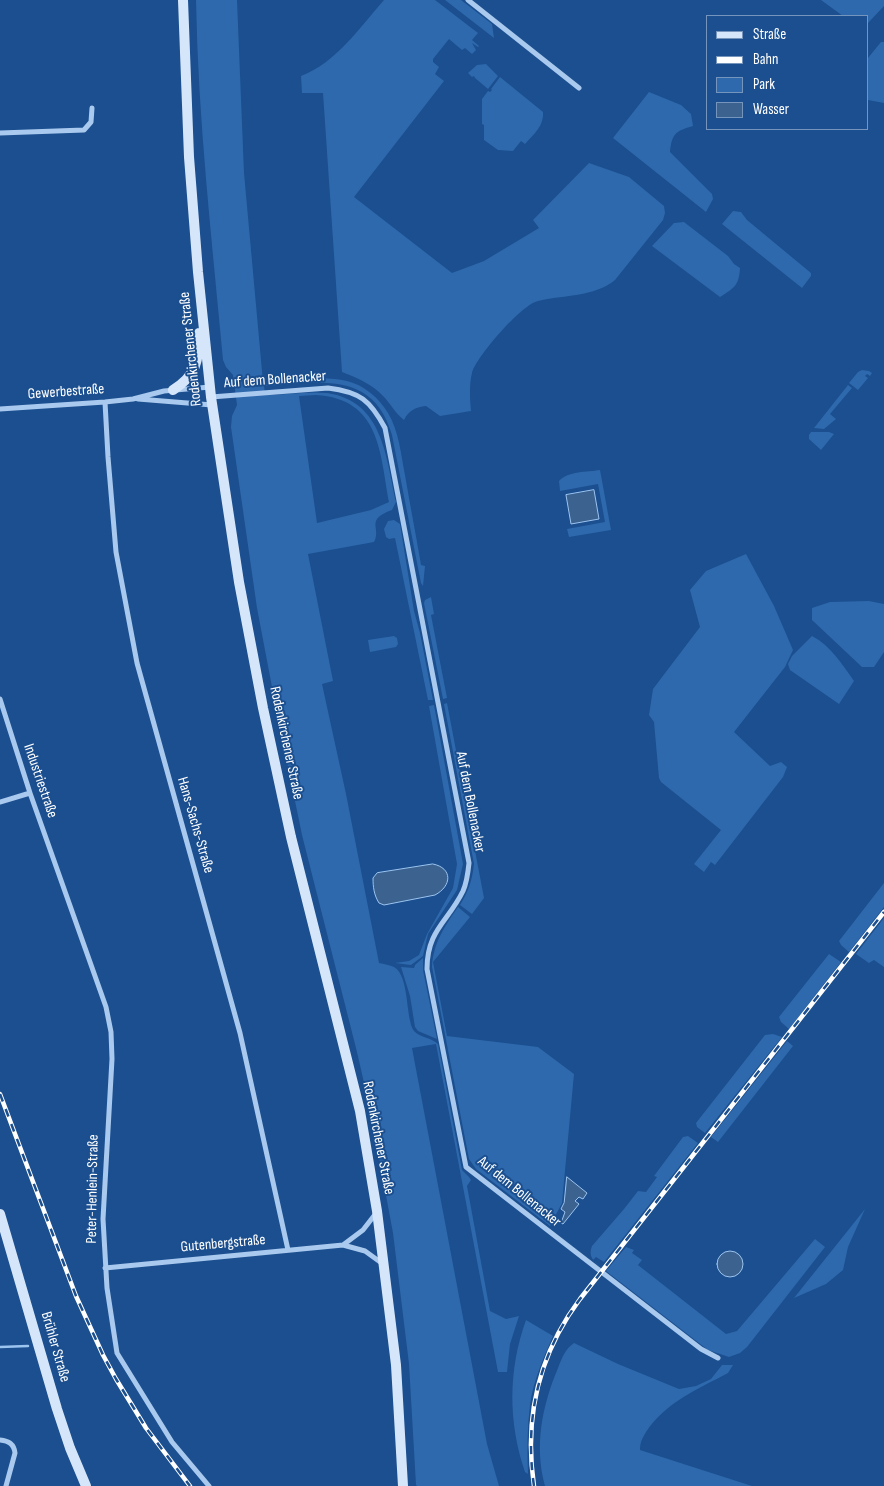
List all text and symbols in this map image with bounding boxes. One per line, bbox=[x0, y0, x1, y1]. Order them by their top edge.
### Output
legend bbox=[706, 15, 869, 130]
text: Straße bbox=[753, 25, 786, 44]
text: Bahn bbox=[753, 50, 778, 69]
text: Park bbox=[753, 75, 775, 94]
text: Wasser bbox=[753, 100, 789, 119]
street label: Rodenkirchener Straße bbox=[176, 291, 206, 407]
street label: Auf dem Bollenacker bbox=[223, 367, 327, 393]
street label: Gewerbestraße bbox=[27, 380, 105, 404]
street label: Rodenkirchener Straße bbox=[265, 685, 307, 801]
street label: Industriestraße bbox=[19, 742, 61, 820]
street label: Auf dem Bollenacker bbox=[451, 750, 489, 854]
street label: Hans-Sachs-Straße bbox=[173, 775, 217, 875]
street label: Rodenkirchener Straße bbox=[358, 1080, 398, 1196]
street label: Peter-Henlein-Straße bbox=[83, 1134, 103, 1244]
street label: Auf dem Bollenacker bbox=[474, 1153, 564, 1231]
street label: Gutenbergstraße bbox=[180, 1231, 266, 1257]
street label: Brühler Straße bbox=[36, 1310, 74, 1384]

